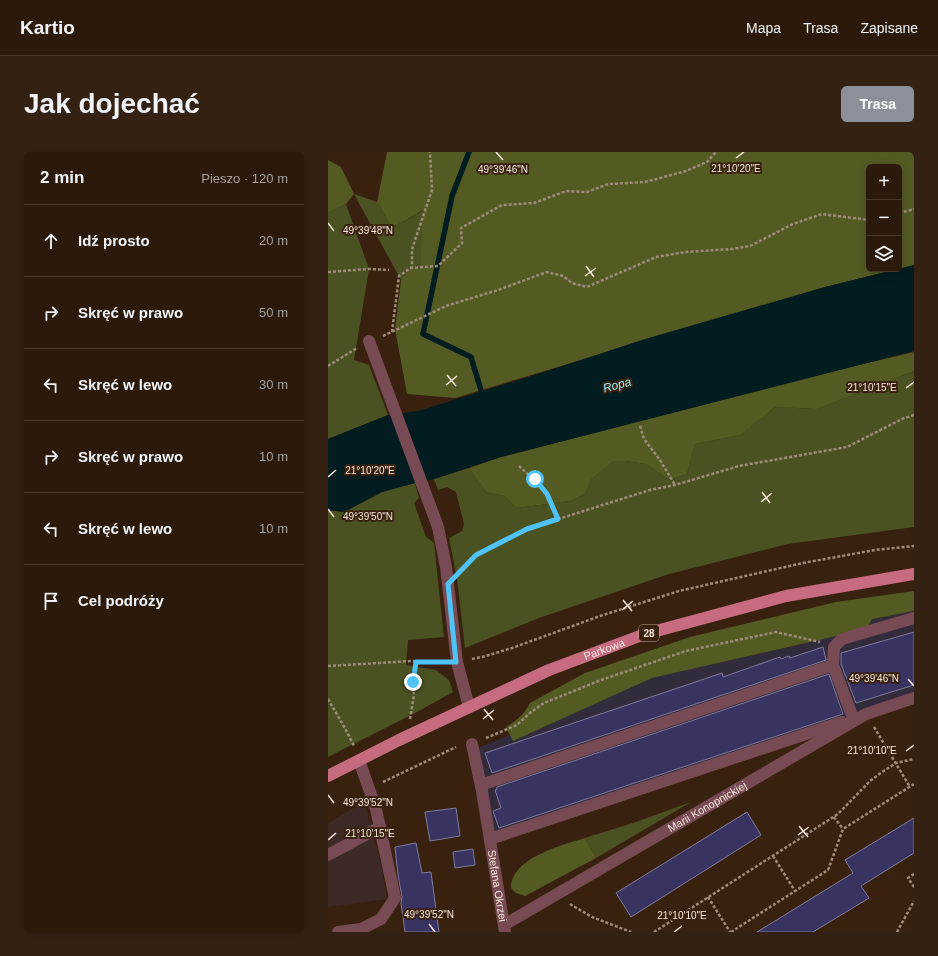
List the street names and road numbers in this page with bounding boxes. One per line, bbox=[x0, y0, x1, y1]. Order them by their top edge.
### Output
road number: 28 bbox=[639, 625, 659, 641]
street label: Parkowa bbox=[582, 636, 627, 662]
street label: Marii Konopnickiej bbox=[665, 779, 749, 834]
street label: Stefana Okrzei bbox=[486, 849, 509, 923]

